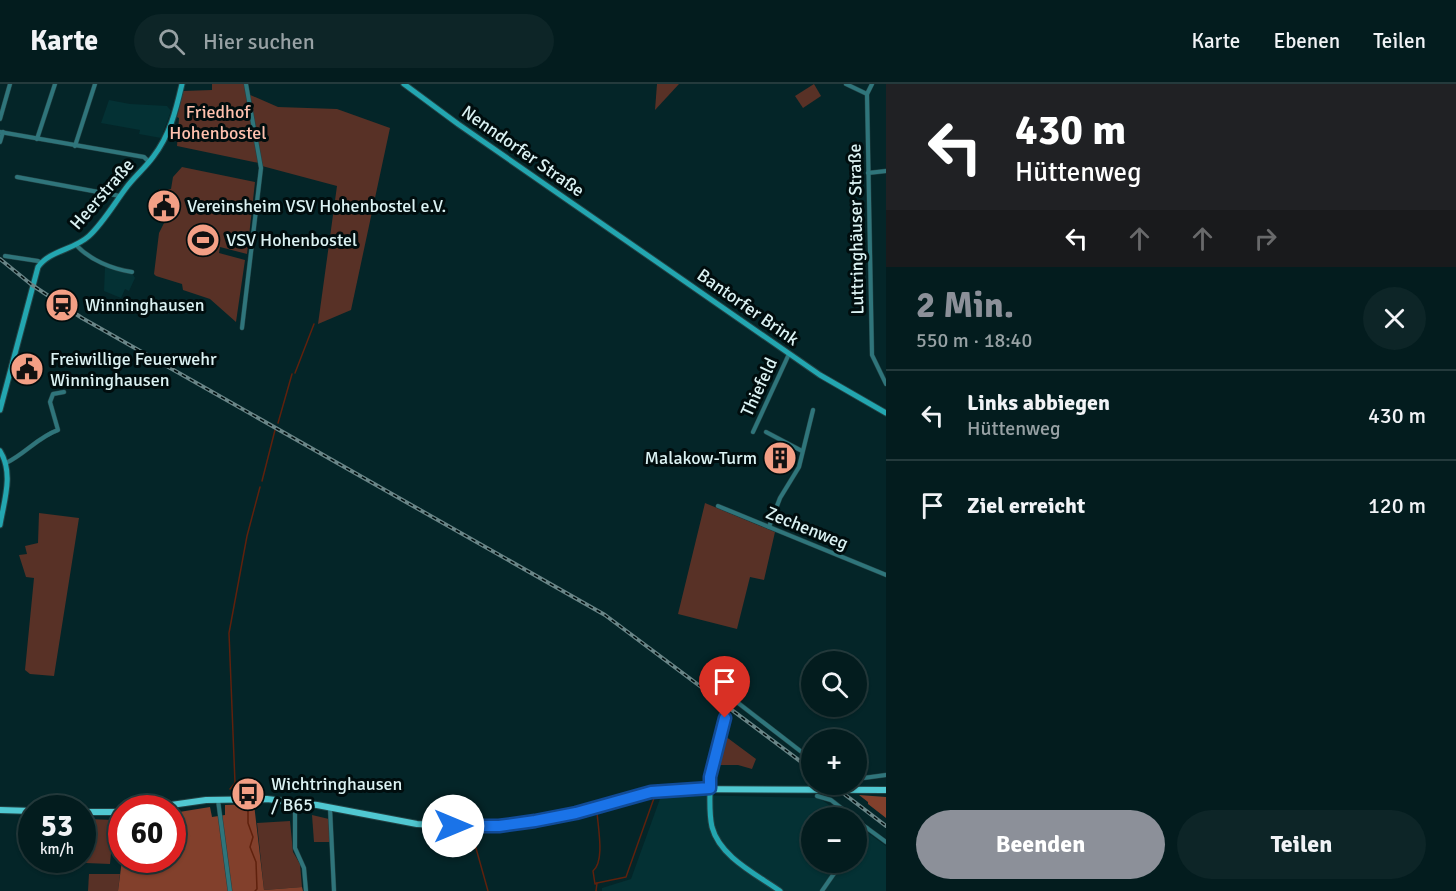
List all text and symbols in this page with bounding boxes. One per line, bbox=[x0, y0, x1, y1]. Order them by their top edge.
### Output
search box bbox=[134, 14, 554, 68]
text: Karte bbox=[30, 24, 98, 58]
icon: search bbox=[155, 25, 188, 58]
text: Hier suchen bbox=[203, 28, 315, 55]
text: Karte bbox=[1191, 28, 1240, 54]
text: Ebenen bbox=[1273, 28, 1340, 54]
text: Teilen bbox=[1373, 28, 1426, 54]
park label: Friedhof Hohenbostel bbox=[169, 101, 267, 144]
street label: Nenndorfer Straße bbox=[457, 101, 589, 201]
text: 430 m bbox=[1015, 105, 1126, 156]
icon: left bbox=[916, 108, 994, 186]
street label: Luttringhäuser Straße bbox=[844, 143, 868, 315]
street label: Heerstraße bbox=[65, 154, 139, 234]
text: Hüttenweg bbox=[1015, 156, 1141, 189]
public building icon: Vereinsheim VSV Hohenbostel e.V. bbox=[146, 188, 182, 224]
place label: Vereinsheim VSV Hohenbostel e.V. bbox=[187, 195, 446, 217]
sports icon: VSV Hohenbostel bbox=[185, 222, 221, 258]
icon: left bbox=[1060, 222, 1093, 255]
icon: ahead bbox=[1123, 222, 1156, 255]
icon: ahead bbox=[1186, 222, 1219, 255]
icon: right bbox=[1249, 222, 1282, 255]
place label: VSV Hohenbostel bbox=[226, 229, 357, 251]
street label: Bantorfer Brink bbox=[693, 264, 803, 350]
text: 2 Min. bbox=[916, 283, 1014, 328]
station icon: Winninghausen bbox=[44, 287, 80, 323]
button: close bbox=[1363, 287, 1426, 350]
place label: Winninghausen bbox=[85, 294, 205, 316]
text: 550 m · 18:40 bbox=[916, 328, 1032, 353]
place label: Freiwillige Feuerwehr Winninghausen bbox=[50, 348, 217, 391]
public building icon: Freiwillige Feuerwehr Winninghausen bbox=[9, 351, 45, 387]
street label: Thiefeld bbox=[736, 354, 782, 420]
text: Links abbiegen bbox=[967, 389, 1110, 416]
icon: left bbox=[916, 399, 949, 432]
text: 430 m bbox=[1368, 402, 1426, 429]
text: Hüttenweg bbox=[967, 416, 1061, 441]
building icon: Malakow-Turm bbox=[762, 440, 798, 476]
place label: Malakow-Turm bbox=[645, 447, 757, 469]
icon: arrive bbox=[916, 489, 949, 522]
text: Ziel erreicht bbox=[967, 492, 1085, 519]
text: 120 m bbox=[1368, 492, 1426, 519]
street label: Zechenweg bbox=[763, 502, 851, 554]
map controls bbox=[801, 651, 867, 873]
button: search bbox=[801, 651, 867, 717]
pin bbox=[699, 656, 750, 718]
icon: arrive bbox=[708, 665, 741, 698]
button: + bbox=[801, 729, 867, 795]
place label: Wichtringhausen / B65 bbox=[271, 773, 402, 816]
bus stop icon: Wichtringhausen / B65 bbox=[230, 776, 266, 812]
position arrow bbox=[421, 794, 485, 858]
speed limit sign: 60 bbox=[108, 795, 186, 873]
button: − bbox=[801, 807, 867, 873]
text: 53 bbox=[41, 808, 73, 845]
button: Beenden bbox=[916, 810, 1165, 879]
button: Teilen bbox=[1177, 810, 1426, 879]
text: km/h bbox=[40, 840, 74, 858]

